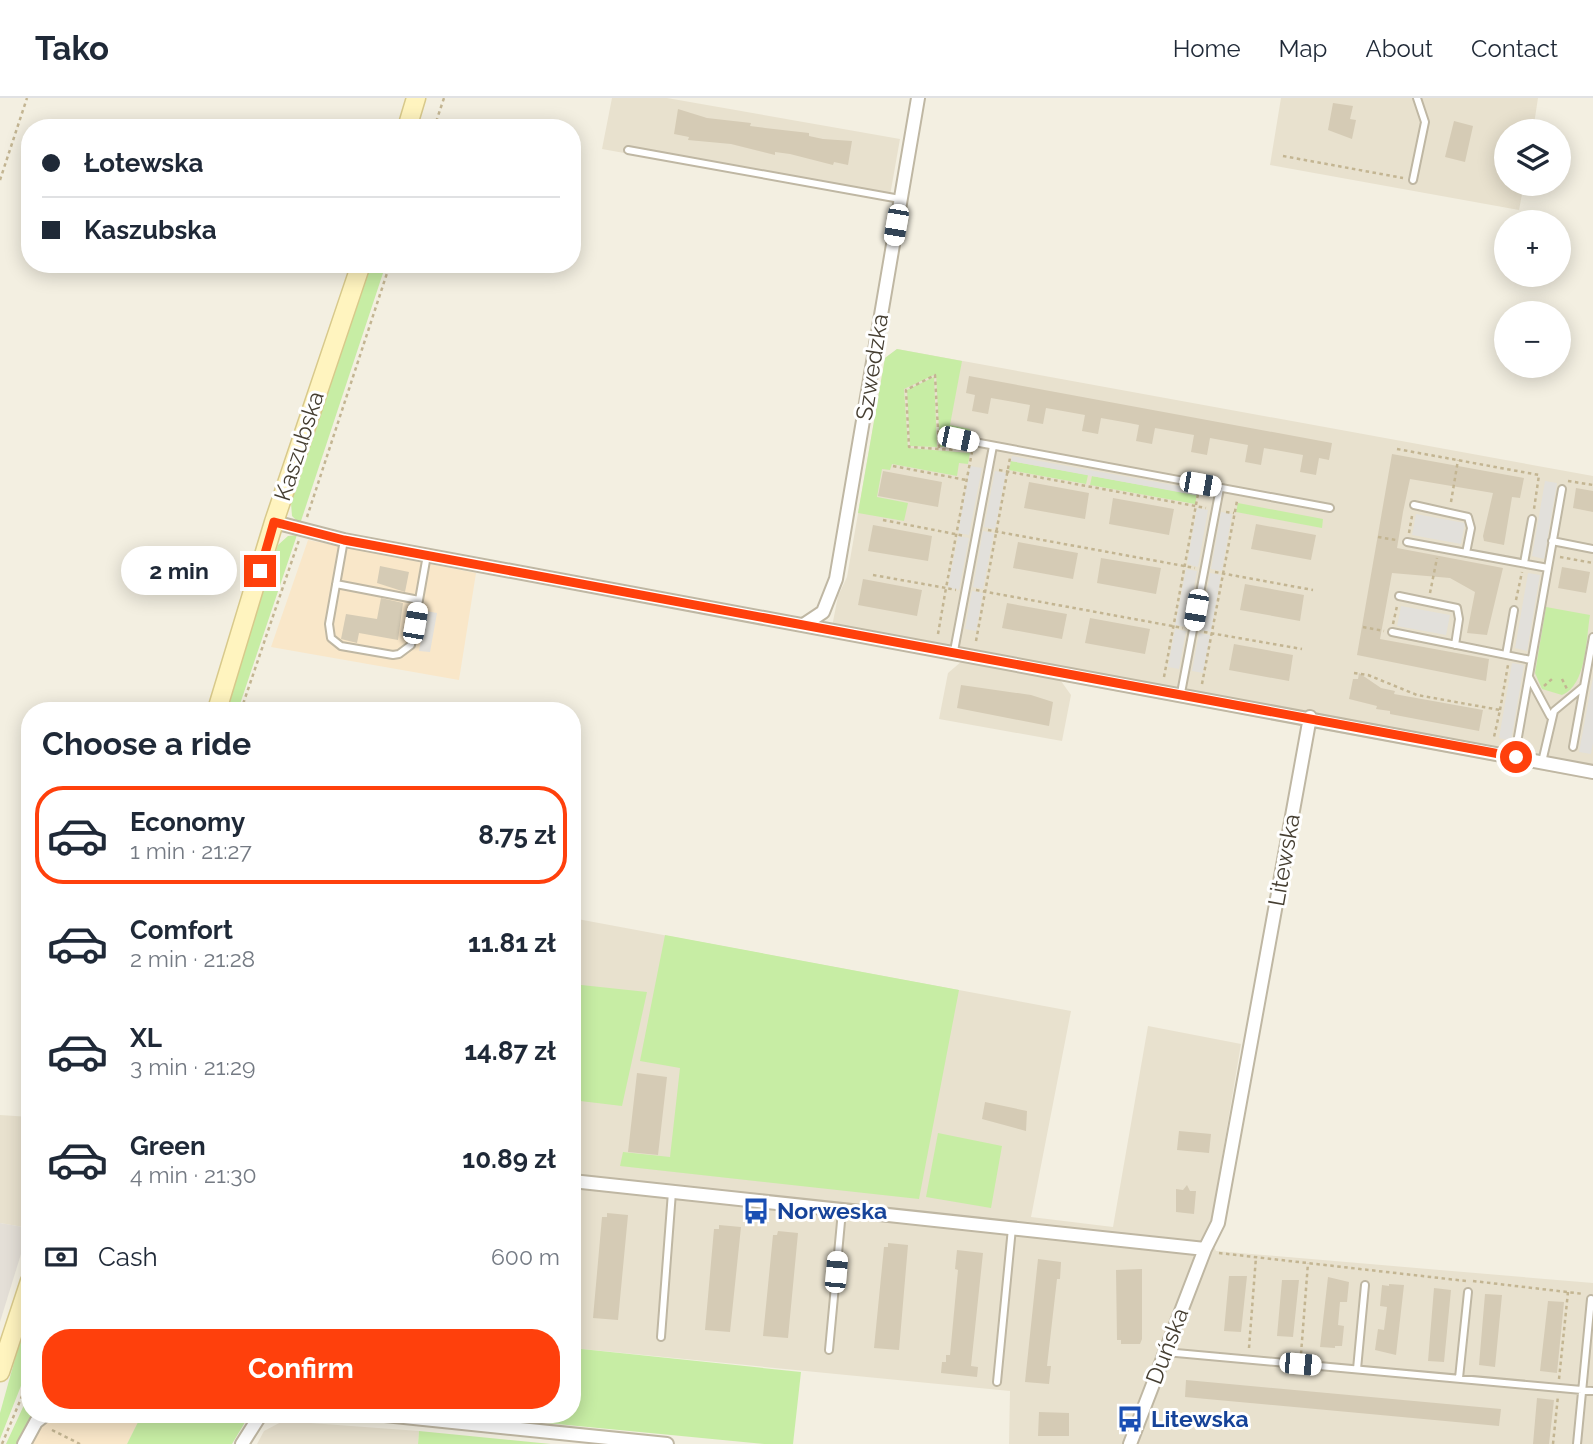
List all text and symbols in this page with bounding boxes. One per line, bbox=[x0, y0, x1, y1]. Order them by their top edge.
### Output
text: Tako bbox=[35, 29, 109, 68]
text: Home bbox=[1173, 34, 1241, 63]
text: Map bbox=[1279, 34, 1327, 63]
text: About bbox=[1365, 34, 1433, 63]
text: Contact bbox=[1471, 34, 1558, 63]
map controls bbox=[1494, 119, 1571, 378]
button: layers bbox=[1494, 119, 1571, 196]
text: Łotewska bbox=[84, 148, 204, 178]
car bbox=[883, 202, 910, 248]
button: + bbox=[1494, 210, 1571, 287]
text: Kaszubska bbox=[84, 215, 217, 245]
button: − bbox=[1494, 301, 1571, 378]
street label: Szwedzka bbox=[850, 312, 893, 422]
street label: Kaszubska bbox=[268, 388, 329, 504]
car bbox=[936, 424, 981, 454]
car bbox=[1178, 470, 1223, 498]
callout: 2 min bbox=[120, 546, 236, 596]
route end bbox=[244, 555, 276, 587]
text: 2 min bbox=[149, 557, 209, 584]
car bbox=[1183, 587, 1210, 633]
car bbox=[402, 600, 429, 646]
text: Choose a ride bbox=[42, 725, 251, 762]
route start bbox=[1500, 741, 1532, 773]
icon: car bbox=[46, 804, 109, 867]
text: Economy bbox=[130, 807, 245, 837]
street label: Litewska bbox=[1262, 812, 1305, 908]
text: 8.75 zł bbox=[478, 820, 556, 850]
text: 1 min · 21:27 bbox=[130, 837, 252, 864]
icon: car bbox=[46, 912, 109, 975]
text: Comfort bbox=[130, 915, 233, 945]
text: 11.81 zł bbox=[468, 928, 556, 958]
text: 2 min · 21:28 bbox=[130, 945, 255, 972]
icon: car bbox=[46, 1020, 109, 1083]
text: XL bbox=[130, 1023, 162, 1053]
text: 14.87 zł bbox=[464, 1036, 556, 1066]
text: 3 min · 21:29 bbox=[130, 1053, 255, 1080]
icon: car bbox=[46, 1128, 109, 1191]
text: Green bbox=[130, 1131, 206, 1161]
text: 10.89 zł bbox=[462, 1144, 556, 1174]
text: 4 min · 21:30 bbox=[130, 1161, 257, 1188]
bus stop icon: Norweska bbox=[741, 1196, 771, 1226]
place label: Norweska bbox=[777, 1197, 887, 1224]
icon: cash bbox=[42, 1238, 80, 1276]
text: Cash bbox=[98, 1242, 158, 1272]
text: 600 m bbox=[491, 1243, 560, 1270]
car bbox=[824, 1250, 849, 1294]
street label: Duńska bbox=[1140, 1304, 1193, 1388]
button: Confirm bbox=[42, 1329, 560, 1409]
car bbox=[1279, 1352, 1322, 1376]
bus stop icon: Litewska bbox=[1115, 1404, 1145, 1434]
place label: Litewska bbox=[1151, 1405, 1249, 1432]

